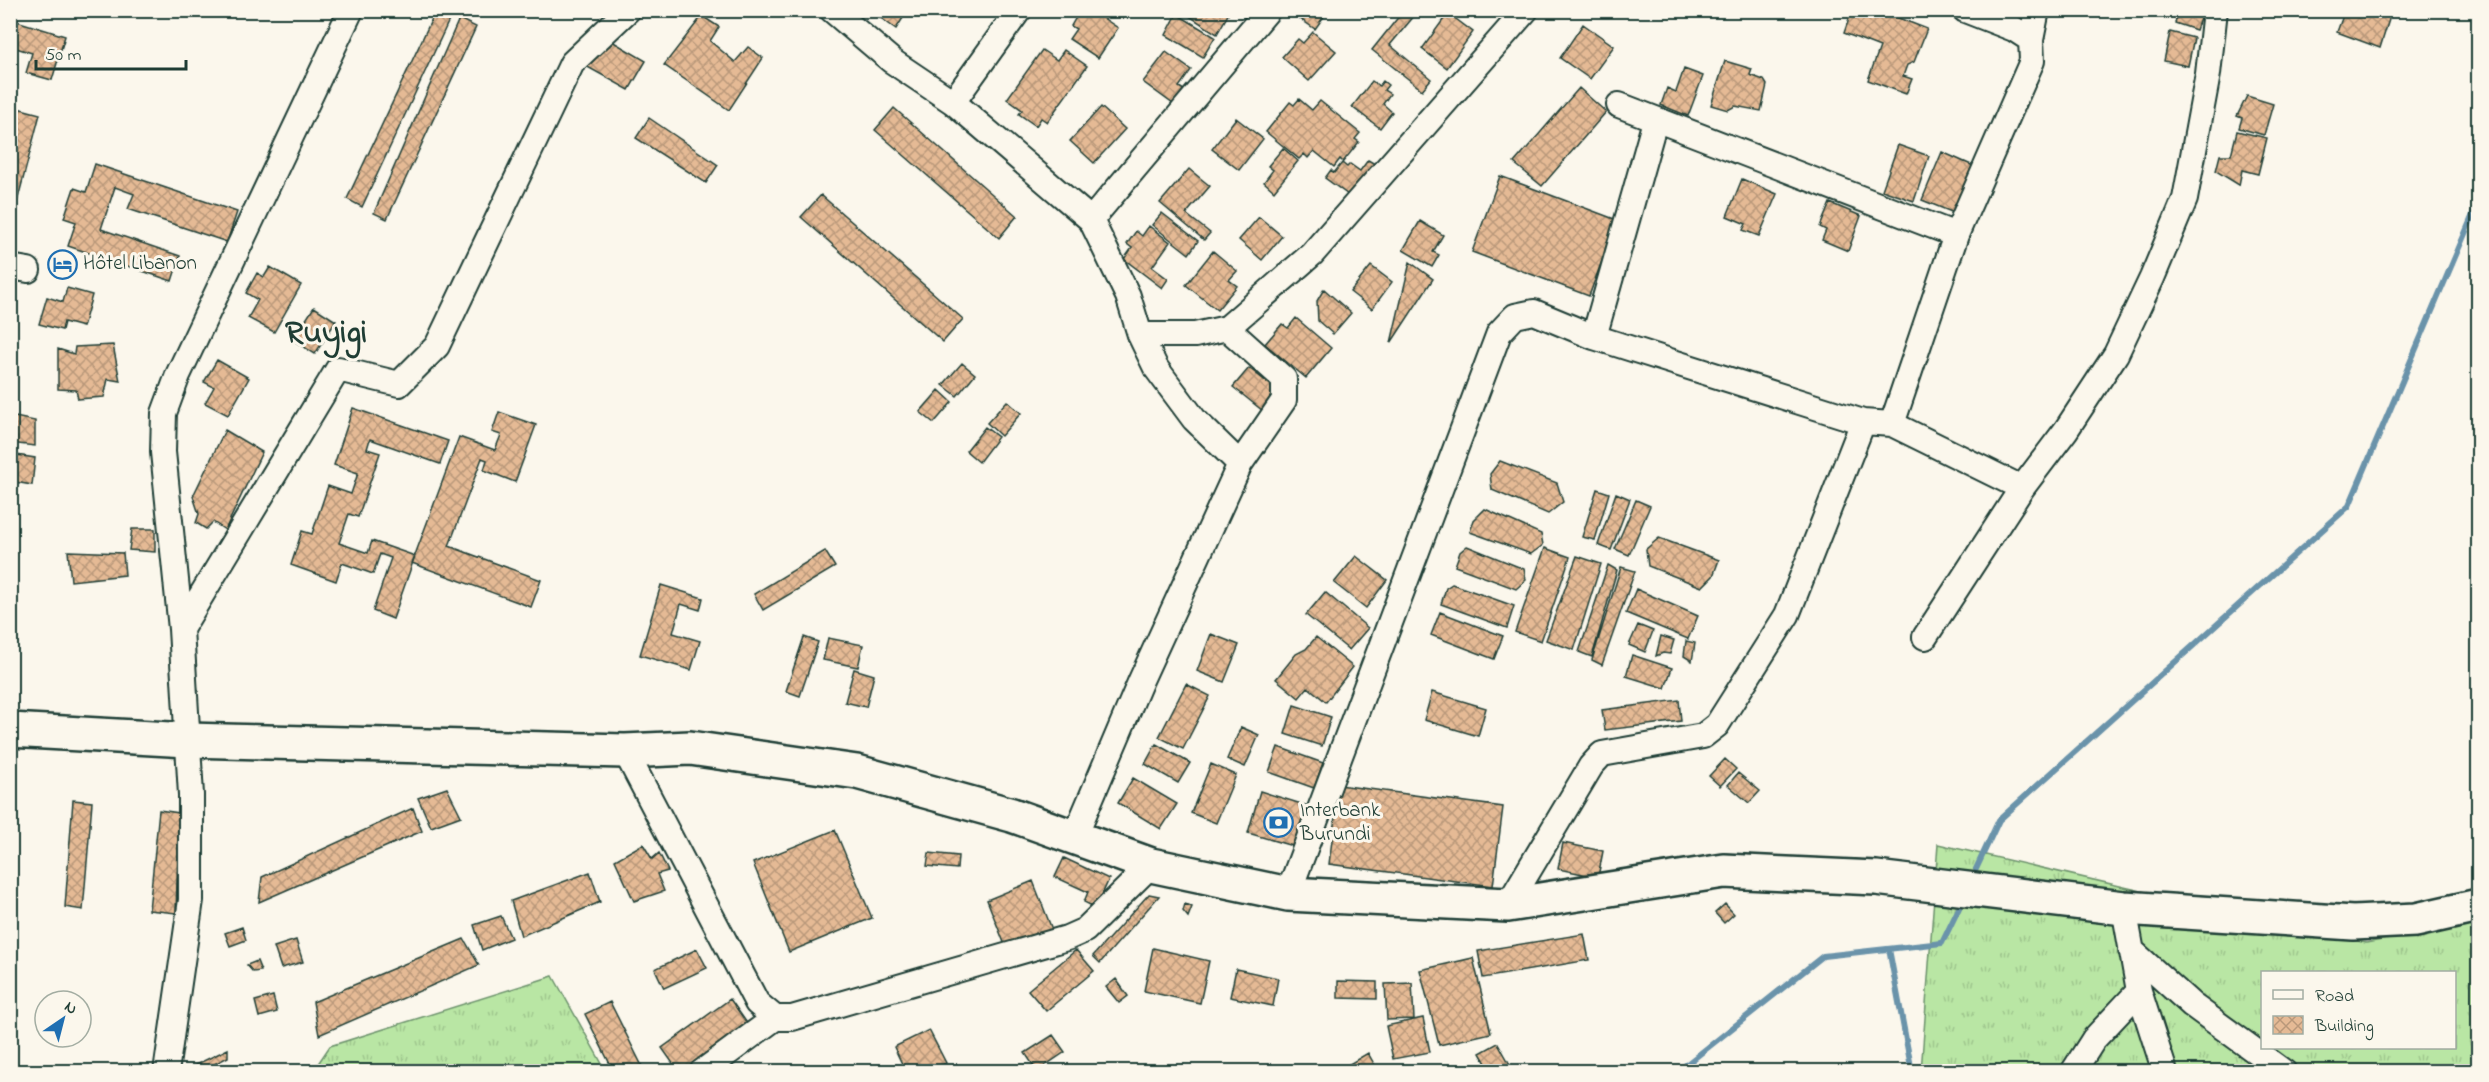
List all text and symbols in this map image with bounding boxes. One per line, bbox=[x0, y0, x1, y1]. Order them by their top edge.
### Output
scale bar bbox=[36, 33, 186, 71]
text: 50 m bbox=[45, 43, 82, 69]
hotel icon: Hôtel Libanon bbox=[46, 248, 78, 280]
place label: Hôtel Libanon bbox=[83, 249, 197, 279]
district label: Ruyigi bbox=[285, 310, 367, 359]
place label: Interbank Burundi bbox=[1299, 796, 1381, 850]
bank icon: Interbank Burundi bbox=[1263, 807, 1295, 839]
legend bbox=[2261, 971, 2456, 1049]
text: Road bbox=[2315, 984, 2354, 1010]
north arrow bbox=[33, 989, 93, 1049]
text: N bbox=[59, 995, 82, 1021]
text: Building bbox=[2314, 1014, 2374, 1041]

